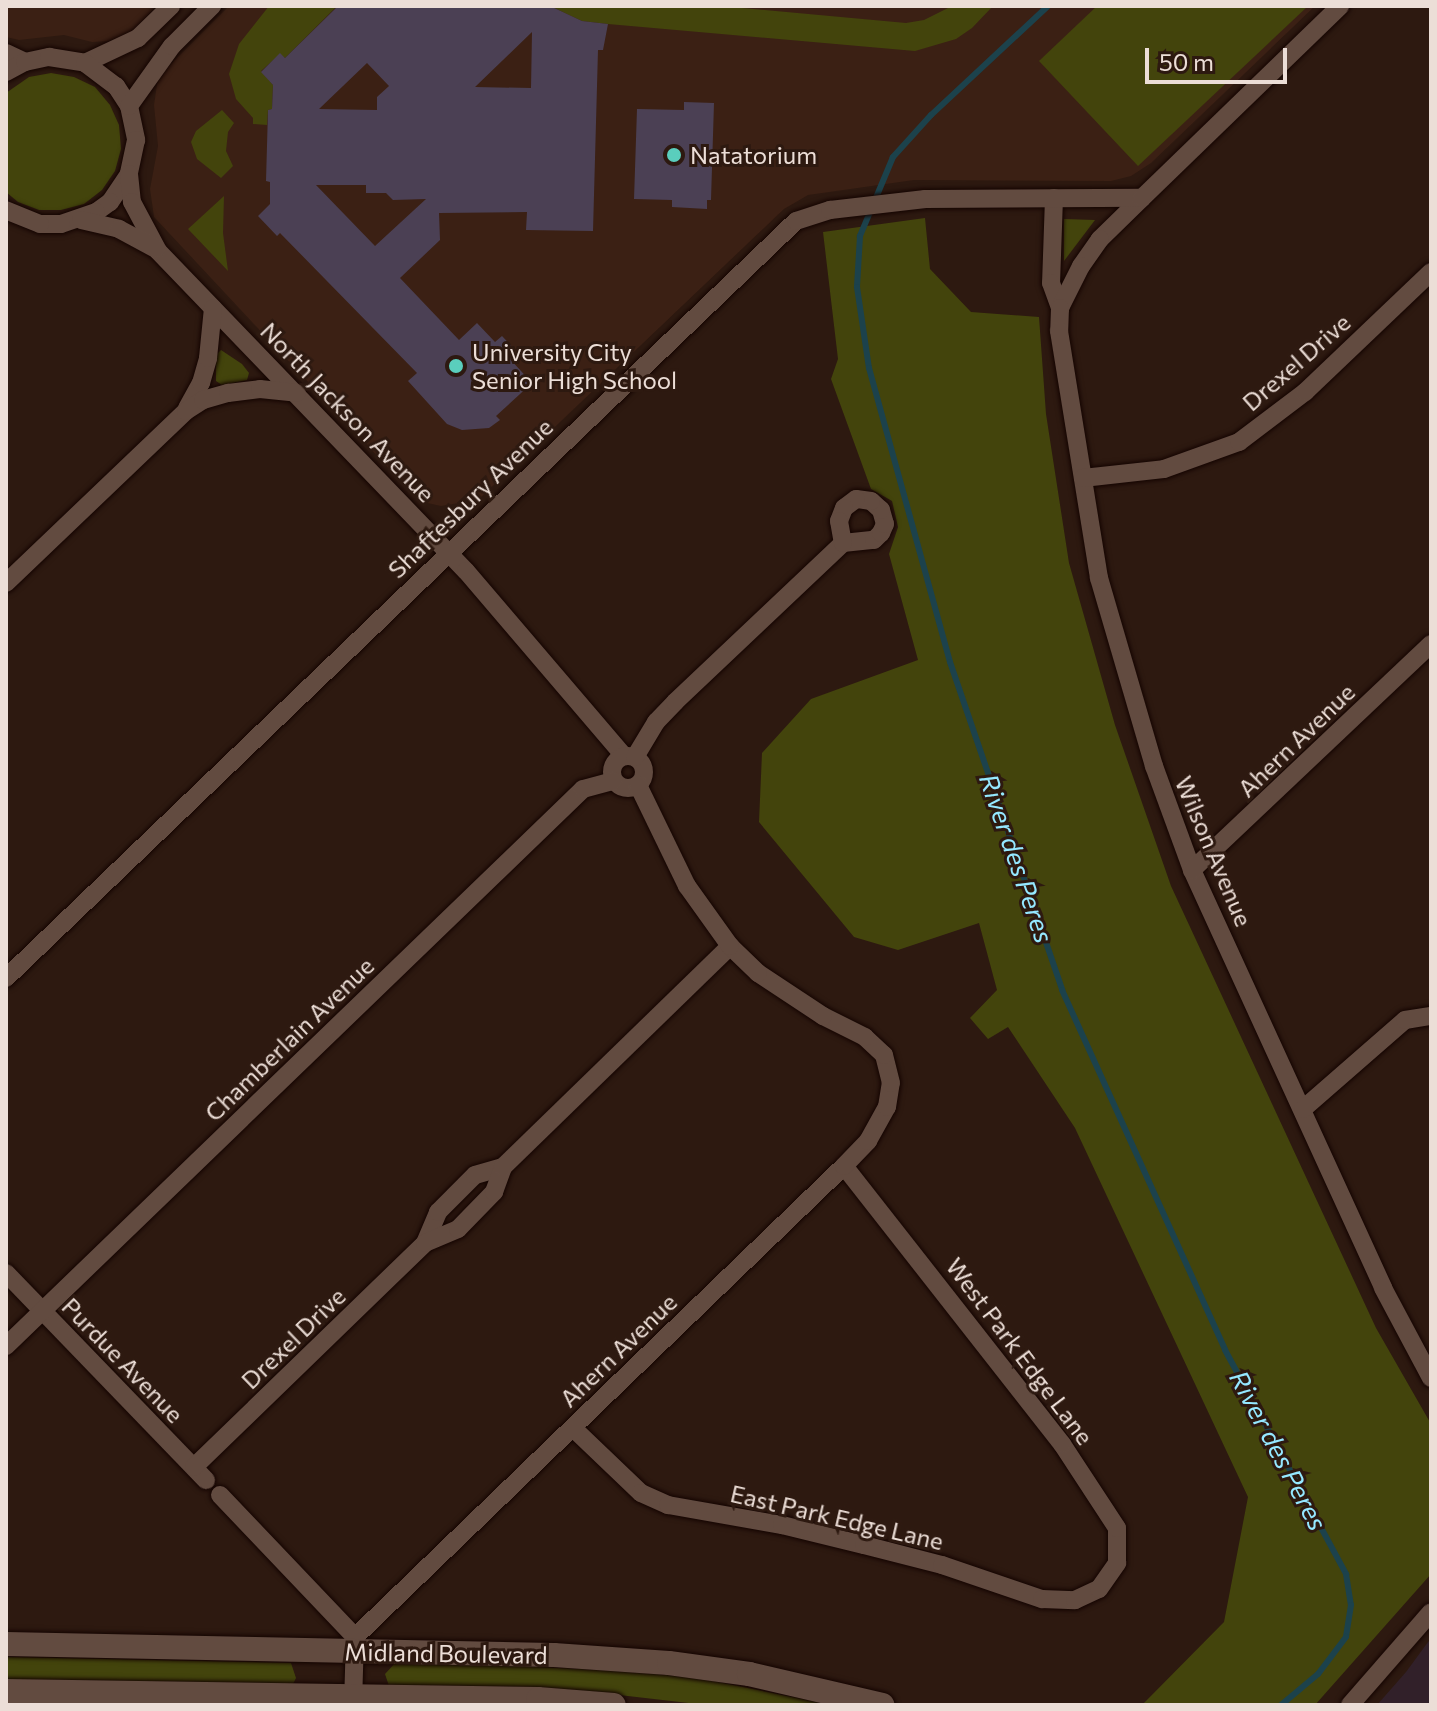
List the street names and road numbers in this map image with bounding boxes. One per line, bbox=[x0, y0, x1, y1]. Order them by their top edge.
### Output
street label: Drexel Drive bbox=[1236, 307, 1356, 417]
street label: North Jackson Avenue bbox=[255, 316, 441, 508]
street label: Shaftesbury Avenue bbox=[382, 412, 558, 584]
street label: Ahern Avenue bbox=[1232, 677, 1360, 803]
street label: Wilson Avenue bbox=[1169, 772, 1259, 930]
street label: Chamberlain Avenue bbox=[199, 951, 379, 1127]
street label: West Park Edge Lane bbox=[940, 1252, 1100, 1450]
street label: Drexel Drive bbox=[235, 1281, 351, 1395]
street label: Ahern Avenue bbox=[554, 1287, 682, 1413]
street label: Purdue Avenue bbox=[56, 1292, 190, 1428]
street label: East Park Edge Lane bbox=[728, 1478, 946, 1556]
street label: Midland Boulevard bbox=[344, 1637, 548, 1669]

